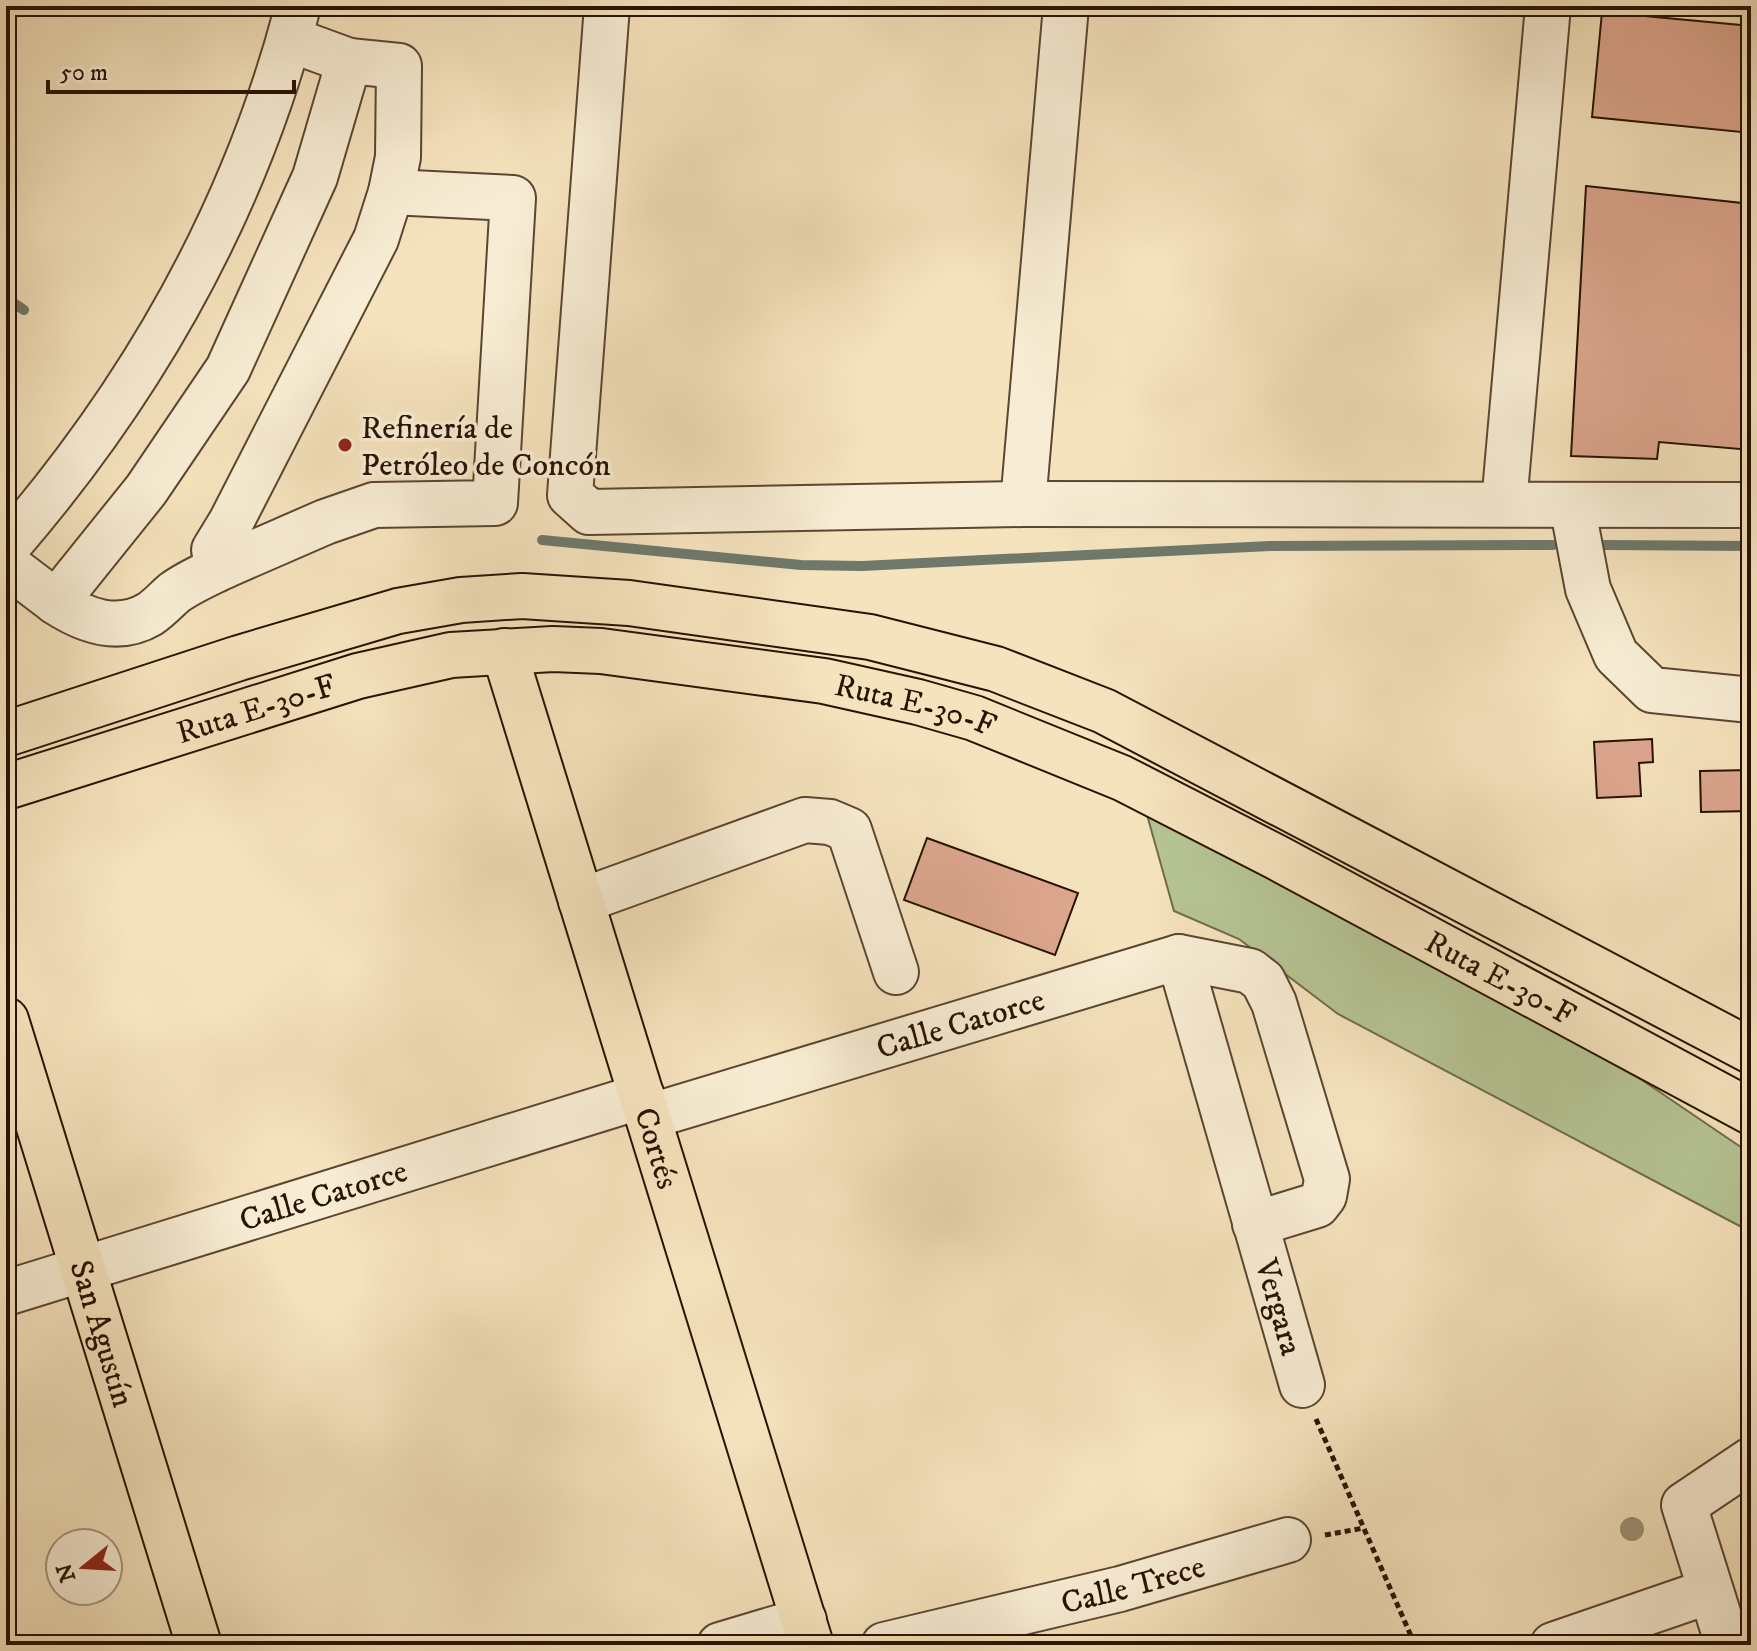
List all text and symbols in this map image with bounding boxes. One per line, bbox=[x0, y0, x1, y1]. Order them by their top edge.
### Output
scale bar bbox=[48, 44, 294, 94]
text: 50 m bbox=[60, 58, 108, 88]
place label: Refinería de Petróleo de Concón bbox=[361, 409, 611, 486]
marker: Refinería de Petróleo de Concón bbox=[336, 436, 354, 454]
street label: Ruta E-30-F bbox=[172, 666, 341, 754]
street label: Ruta E-30-F bbox=[831, 666, 1002, 747]
street label: Ruta E-30-F bbox=[1418, 923, 1582, 1036]
street label: Calle Catorce bbox=[872, 981, 1050, 1069]
street label: Cortés bbox=[624, 1103, 687, 1194]
street label: Calle Catorce bbox=[235, 1152, 413, 1241]
street label: Vergara bbox=[1245, 1254, 1311, 1361]
street label: San Agustín bbox=[59, 1256, 142, 1412]
north arrow bbox=[44, 1527, 124, 1607]
street label: Calle Trece bbox=[1057, 1547, 1210, 1624]
text: N bbox=[51, 1560, 82, 1585]

